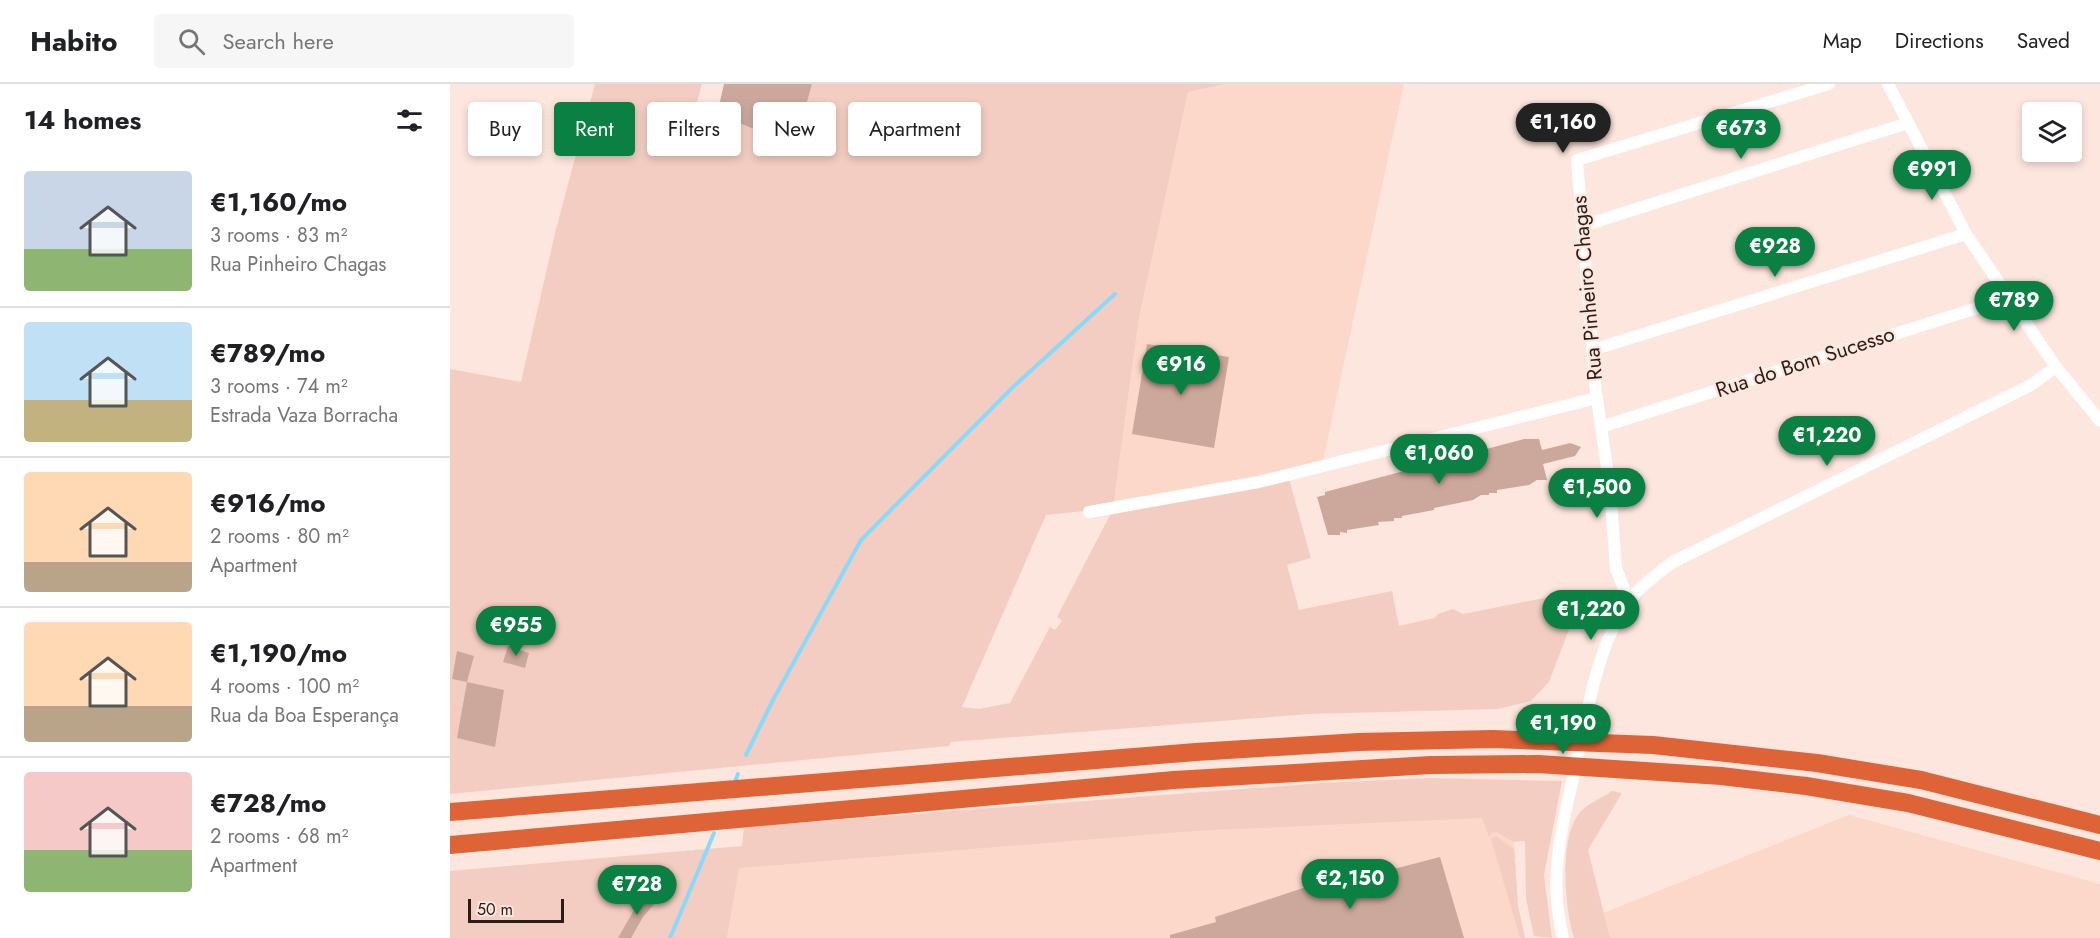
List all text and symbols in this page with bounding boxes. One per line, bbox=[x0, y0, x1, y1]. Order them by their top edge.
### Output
search box bbox=[154, 14, 574, 68]
text: Habito bbox=[30, 21, 118, 62]
icon: search bbox=[175, 25, 208, 58]
text: Search here bbox=[223, 25, 334, 57]
text: Map bbox=[1823, 26, 1862, 56]
text: Directions bbox=[1895, 26, 1984, 56]
text: Saved bbox=[2017, 26, 2070, 56]
text: 14 homes bbox=[24, 101, 141, 139]
chip: Buy bbox=[468, 102, 542, 156]
chip: Rent bbox=[554, 102, 635, 156]
chip: Filters bbox=[647, 102, 741, 156]
chip: New bbox=[753, 102, 836, 156]
chip: Apartment bbox=[848, 102, 981, 156]
map controls bbox=[2022, 102, 2082, 162]
button: layers bbox=[2022, 102, 2082, 162]
pin: €1,160 bbox=[1514, 103, 1612, 154]
icon: filters bbox=[393, 104, 426, 137]
text: €1,160 bbox=[1530, 108, 1596, 137]
pin: €673 bbox=[1705, 109, 1777, 160]
text: €673 bbox=[1716, 114, 1766, 143]
pin: €991 bbox=[1896, 150, 1968, 201]
text: €991 bbox=[1907, 155, 1957, 184]
text: €1,160/mo bbox=[210, 183, 347, 221]
street label: Rua Pinheiro Chagas bbox=[1564, 194, 1610, 382]
icon: home bbox=[72, 195, 144, 267]
text: 3 rooms · 83 m² bbox=[210, 221, 347, 250]
pin: €928 bbox=[1739, 227, 1811, 278]
text: €928 bbox=[1749, 232, 1801, 261]
text: Rua Pinheiro Chagas bbox=[210, 250, 386, 279]
pin: €789 bbox=[1978, 281, 2050, 332]
text: €789 bbox=[1988, 286, 2040, 315]
street label: Rua do Bom Sucesso bbox=[1712, 319, 1898, 405]
text: €789/mo bbox=[210, 334, 325, 372]
pin: €916 bbox=[1145, 345, 1217, 396]
icon: home bbox=[72, 346, 144, 418]
text: €916 bbox=[1156, 350, 1206, 379]
text: 3 rooms · 74 m² bbox=[210, 372, 348, 401]
text: Estrada Vaza Borracha bbox=[210, 401, 398, 430]
pin: €1,220 bbox=[1778, 416, 1876, 467]
text: €1,220 bbox=[1792, 421, 1862, 450]
pin: €1,060 bbox=[1390, 434, 1488, 485]
text: €1,060 bbox=[1404, 439, 1474, 468]
pin: €1,500 bbox=[1548, 468, 1646, 519]
text: €1,500 bbox=[1562, 473, 1632, 502]
text: €916/mo bbox=[210, 484, 326, 522]
icon: home bbox=[72, 496, 144, 568]
text: 2 rooms · 80 m² bbox=[210, 522, 349, 551]
text: Apartment bbox=[210, 551, 297, 580]
pin: €1,220 bbox=[1542, 590, 1640, 641]
text: €1,220 bbox=[1556, 595, 1626, 624]
pin: €955 bbox=[480, 606, 552, 657]
text: €955 bbox=[490, 611, 542, 640]
text: €1,190/mo bbox=[210, 634, 347, 672]
icon: home bbox=[72, 646, 144, 718]
text: 4 rooms · 100 m² bbox=[210, 672, 359, 701]
text: Rua da Boa Esperança bbox=[210, 701, 399, 730]
pin: €1,190 bbox=[1514, 704, 1612, 755]
text: €1,190 bbox=[1530, 709, 1596, 738]
text: €728/mo bbox=[210, 784, 326, 822]
icon: home bbox=[72, 796, 144, 868]
text: 2 rooms · 68 m² bbox=[210, 822, 348, 851]
text: Apartment bbox=[210, 851, 297, 880]
pin: €2,150 bbox=[1301, 859, 1399, 910]
text: €2,150 bbox=[1315, 864, 1385, 893]
pin: €728 bbox=[601, 865, 673, 916]
text: €728 bbox=[612, 870, 662, 899]
scale bar bbox=[468, 896, 564, 924]
text: 50 m bbox=[477, 898, 513, 921]

